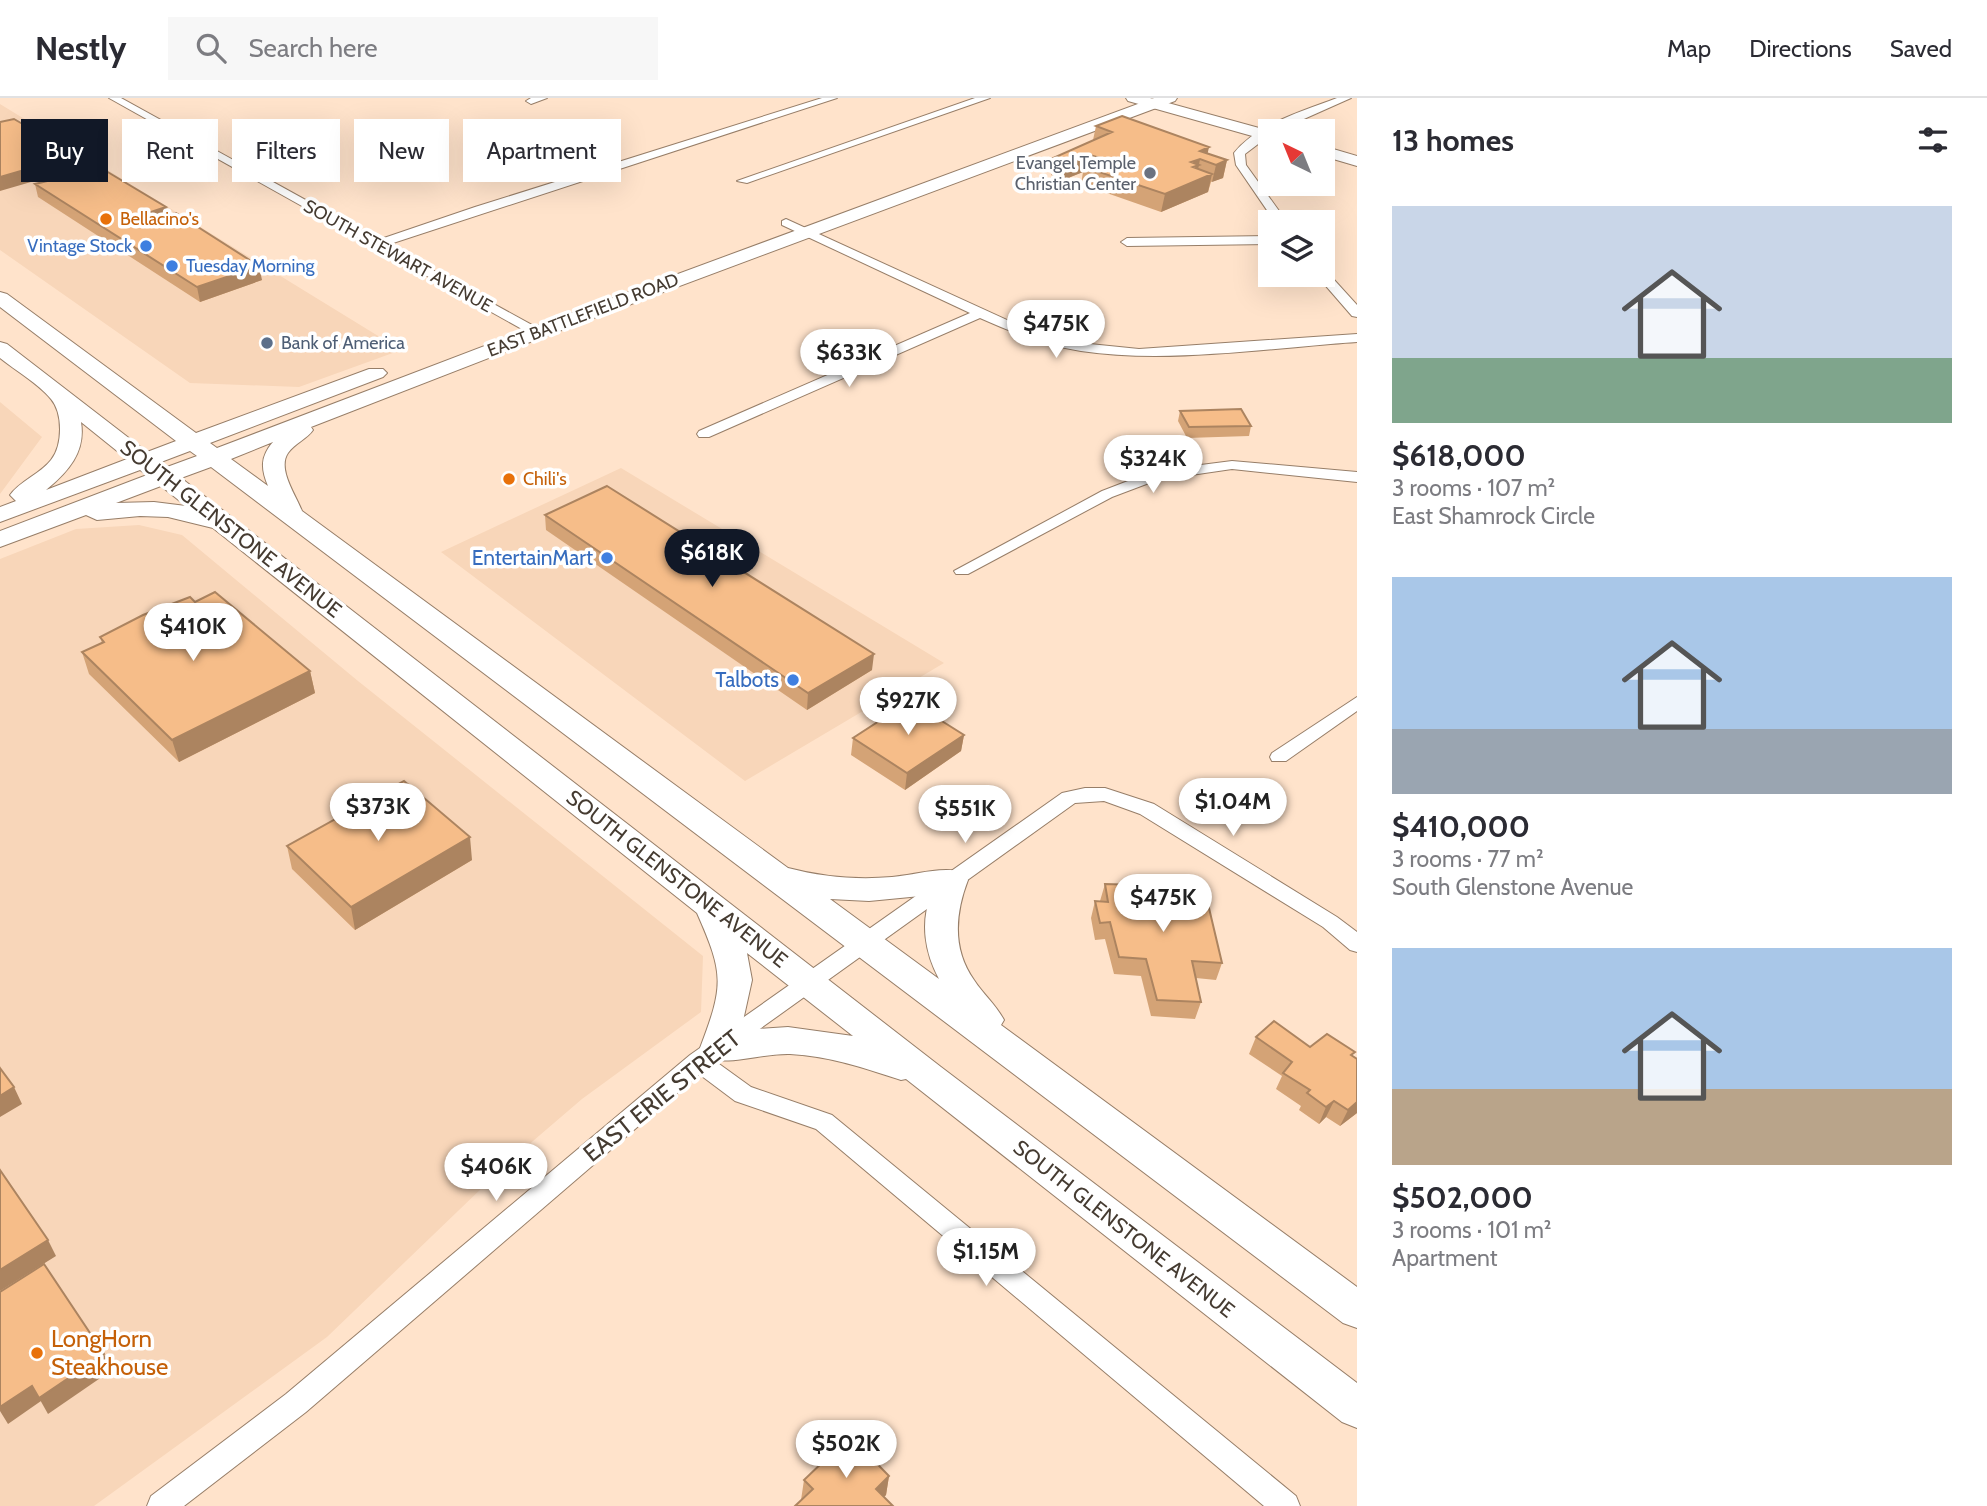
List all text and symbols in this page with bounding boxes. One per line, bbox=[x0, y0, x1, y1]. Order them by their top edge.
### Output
search box bbox=[168, 17, 658, 80]
text: Nestly bbox=[35, 28, 126, 68]
icon: search bbox=[192, 29, 230, 67]
text: Search here bbox=[248, 32, 378, 64]
text: Map bbox=[1667, 34, 1711, 63]
text: Directions bbox=[1749, 34, 1852, 63]
text: Saved bbox=[1890, 34, 1952, 63]
chip: Buy bbox=[21, 119, 108, 182]
chip: Rent bbox=[122, 119, 218, 182]
chip: Filters bbox=[232, 119, 340, 182]
chip: New bbox=[354, 119, 449, 182]
chip: Apartment bbox=[463, 119, 621, 182]
north arrow bbox=[1258, 119, 1335, 196]
map controls bbox=[1258, 119, 1335, 287]
icon: filters bbox=[1914, 121, 1952, 159]
text: 13 homes bbox=[1392, 122, 1514, 159]
place label: Evangel Temple Christian Center bbox=[1015, 152, 1136, 195]
marker: Evangel Temple Christian Center bbox=[1142, 165, 1158, 181]
street label: SOUTH STEWART AVENUE bbox=[300, 195, 496, 317]
place label: Bellacino's bbox=[120, 208, 199, 230]
button: layers bbox=[1258, 210, 1335, 287]
marker: Bellacino's bbox=[98, 211, 114, 227]
place label: Vintage Stock bbox=[27, 235, 133, 257]
marker: Vintage Stock bbox=[138, 238, 154, 254]
icon: home bbox=[1609, 251, 1735, 377]
place label: Tuesday Morning bbox=[186, 255, 315, 277]
marker: Tuesday Morning bbox=[164, 258, 180, 274]
street label: EAST BATTLEFIELD ROAD bbox=[484, 268, 682, 362]
pin: $475K bbox=[1007, 300, 1105, 360]
text: $475K bbox=[1023, 309, 1089, 337]
pin: $633K bbox=[800, 330, 898, 389]
place label: Bank of America bbox=[281, 332, 405, 354]
marker: Bank of America bbox=[259, 335, 275, 351]
text: $633K bbox=[816, 338, 882, 366]
street label: SOUTH GLENSTONE AVENUE bbox=[116, 435, 347, 623]
pin: $324K bbox=[1104, 436, 1202, 495]
text: $618,000 bbox=[1392, 437, 1526, 474]
text: $324K bbox=[1120, 444, 1186, 472]
place label: Chili's bbox=[523, 468, 567, 490]
marker: Chili's bbox=[501, 471, 517, 487]
text: 3 rooms · 107 m² bbox=[1392, 474, 1555, 502]
text: East Shamrock Circle bbox=[1392, 502, 1595, 530]
pin: $618K bbox=[663, 530, 761, 589]
text: $618K bbox=[680, 538, 744, 566]
place label: EntertainMart bbox=[472, 545, 593, 570]
marker: EntertainMart bbox=[599, 550, 615, 566]
pin: $410K bbox=[144, 603, 242, 663]
text: $410K bbox=[160, 612, 226, 640]
icon: home bbox=[1609, 622, 1735, 748]
place label: Talbots bbox=[715, 667, 779, 692]
marker: Talbots bbox=[785, 672, 801, 688]
pin: $927K bbox=[859, 678, 957, 737]
text: $927K bbox=[876, 686, 940, 714]
pin: $1.04M bbox=[1176, 778, 1290, 838]
pin: $373K bbox=[329, 784, 427, 843]
street label: SOUTH GLENSTONE AVENUE bbox=[562, 785, 793, 973]
pin: $551K bbox=[916, 786, 1014, 845]
text: $1.04M bbox=[1195, 787, 1271, 815]
text: $373K bbox=[346, 792, 410, 820]
text: $551K bbox=[935, 794, 995, 822]
text: $410,000 bbox=[1392, 808, 1530, 845]
text: 3 rooms · 77 m² bbox=[1392, 845, 1544, 873]
text: South Glenstone Avenue bbox=[1392, 873, 1633, 901]
pin: $475K bbox=[1114, 874, 1212, 934]
text: $475K bbox=[1130, 883, 1196, 911]
icon: home bbox=[1609, 993, 1735, 1119]
street label: EAST ERIE STREET bbox=[577, 1023, 746, 1168]
street label: SOUTH GLENSTONE AVENUE bbox=[1009, 1135, 1240, 1323]
pin: $406K bbox=[447, 1144, 545, 1203]
text: $406K bbox=[460, 1152, 532, 1180]
text: $502,000 bbox=[1392, 1179, 1533, 1216]
text: 3 rooms · 101 m² bbox=[1392, 1216, 1551, 1244]
pin: $1.15M bbox=[929, 1228, 1043, 1288]
text: $1.15M bbox=[953, 1237, 1019, 1265]
text: Apartment bbox=[1392, 1244, 1497, 1272]
place label: LongHorn Steakhouse bbox=[51, 1324, 168, 1381]
marker: LongHorn Steakhouse bbox=[29, 1345, 45, 1361]
pin: $502K bbox=[797, 1420, 895, 1480]
text: $502K bbox=[812, 1429, 880, 1457]

